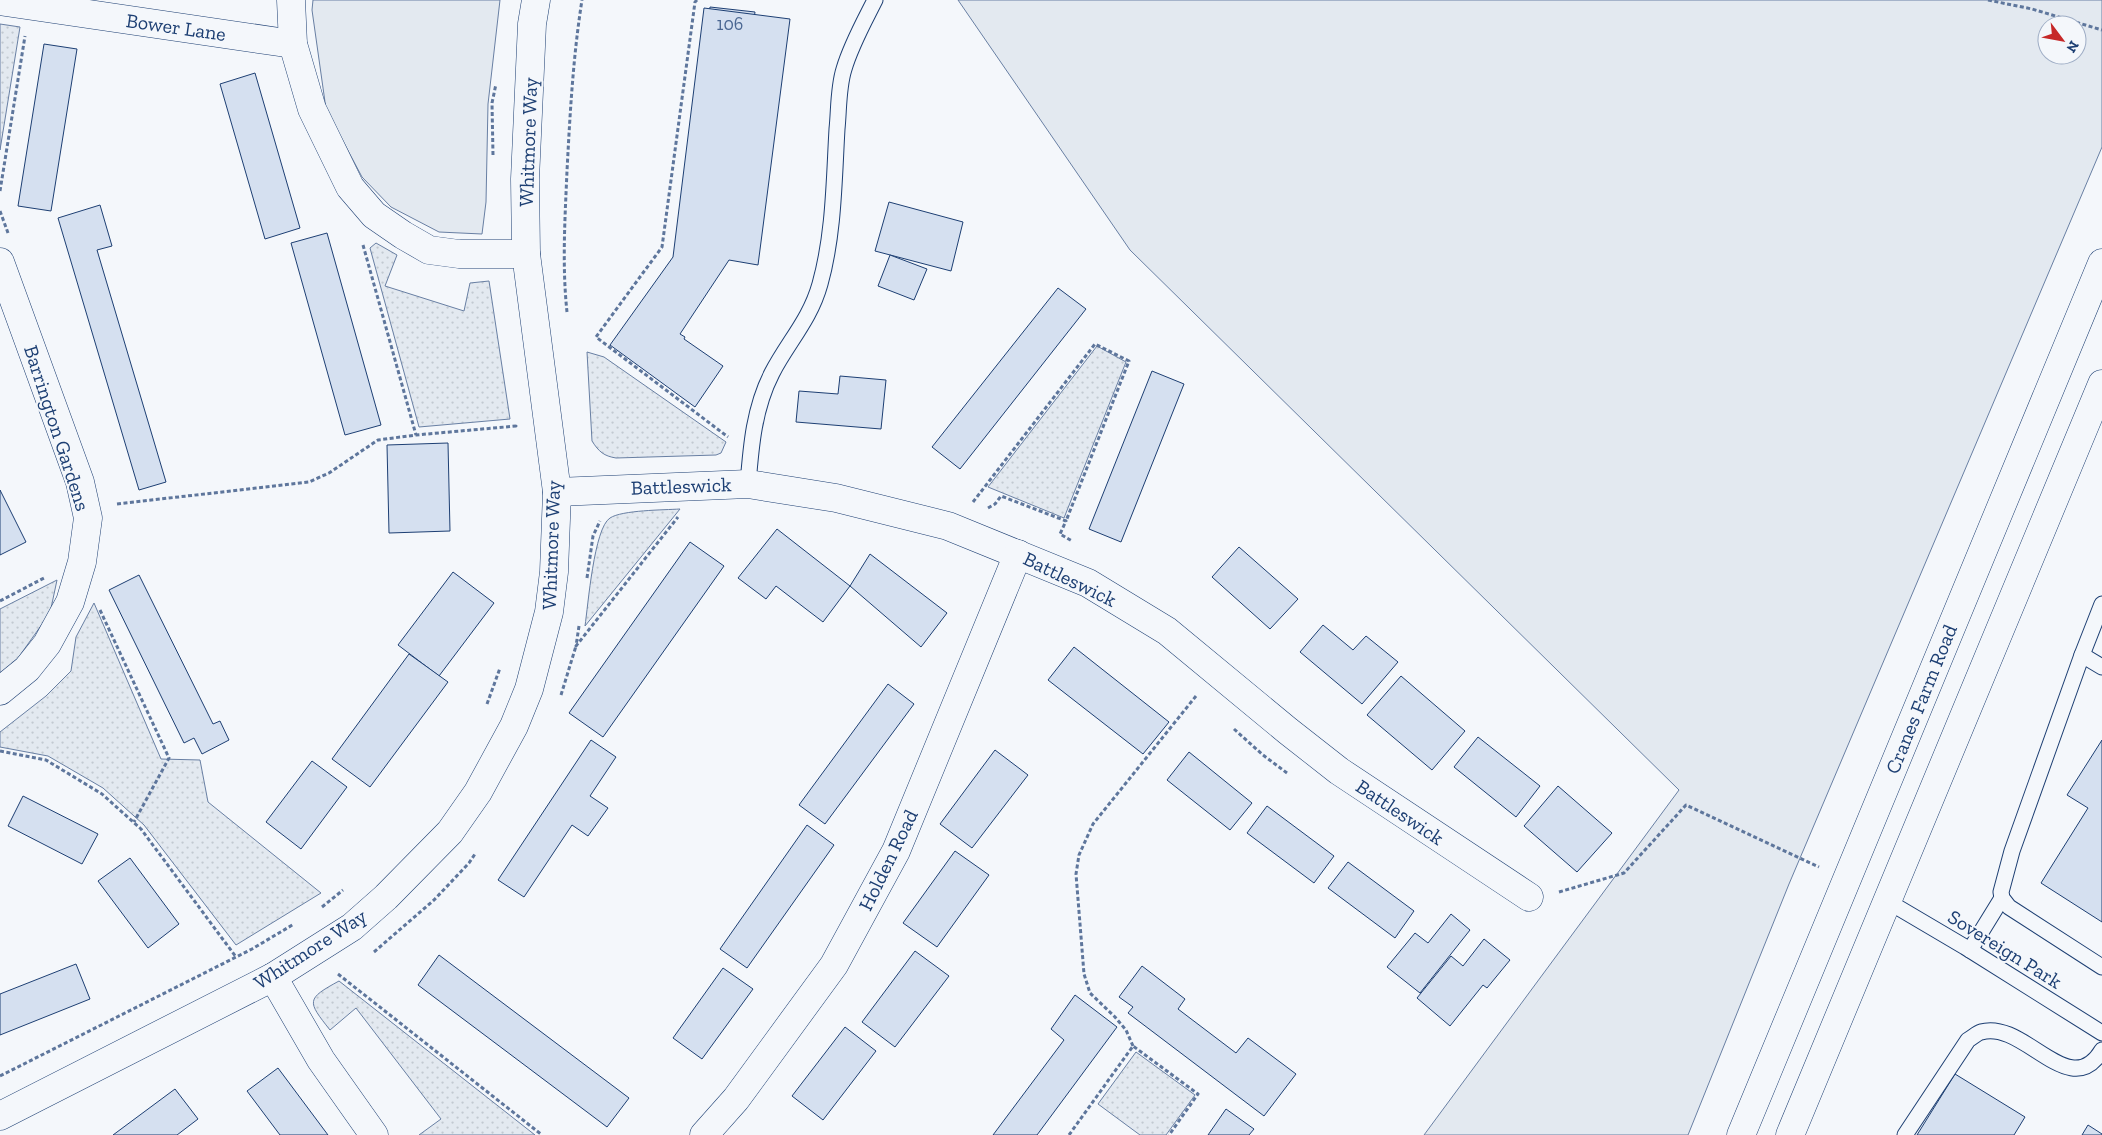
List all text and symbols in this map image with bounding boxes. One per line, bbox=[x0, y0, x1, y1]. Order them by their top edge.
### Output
street label: Bower Lane bbox=[124, 8, 228, 46]
house number: 106 bbox=[717, 13, 743, 35]
north arrow bbox=[2037, 15, 2087, 65]
text: N bbox=[2062, 38, 2083, 56]
street label: Whitmore Way bbox=[514, 76, 542, 207]
street label: Barrington Gardens bbox=[19, 342, 95, 514]
street label: Battleswick bbox=[630, 472, 732, 500]
street label: Whitmore Way bbox=[537, 479, 565, 610]
street label: Battleswick bbox=[1020, 546, 1121, 612]
street label: Cranes Farm Road bbox=[1880, 621, 1962, 777]
street label: Battleswick bbox=[1352, 774, 1449, 850]
street label: Holden Road bbox=[853, 805, 923, 915]
street label: Whitmore Way bbox=[249, 903, 371, 994]
street label: Sovereign Park bbox=[1944, 904, 2067, 994]

